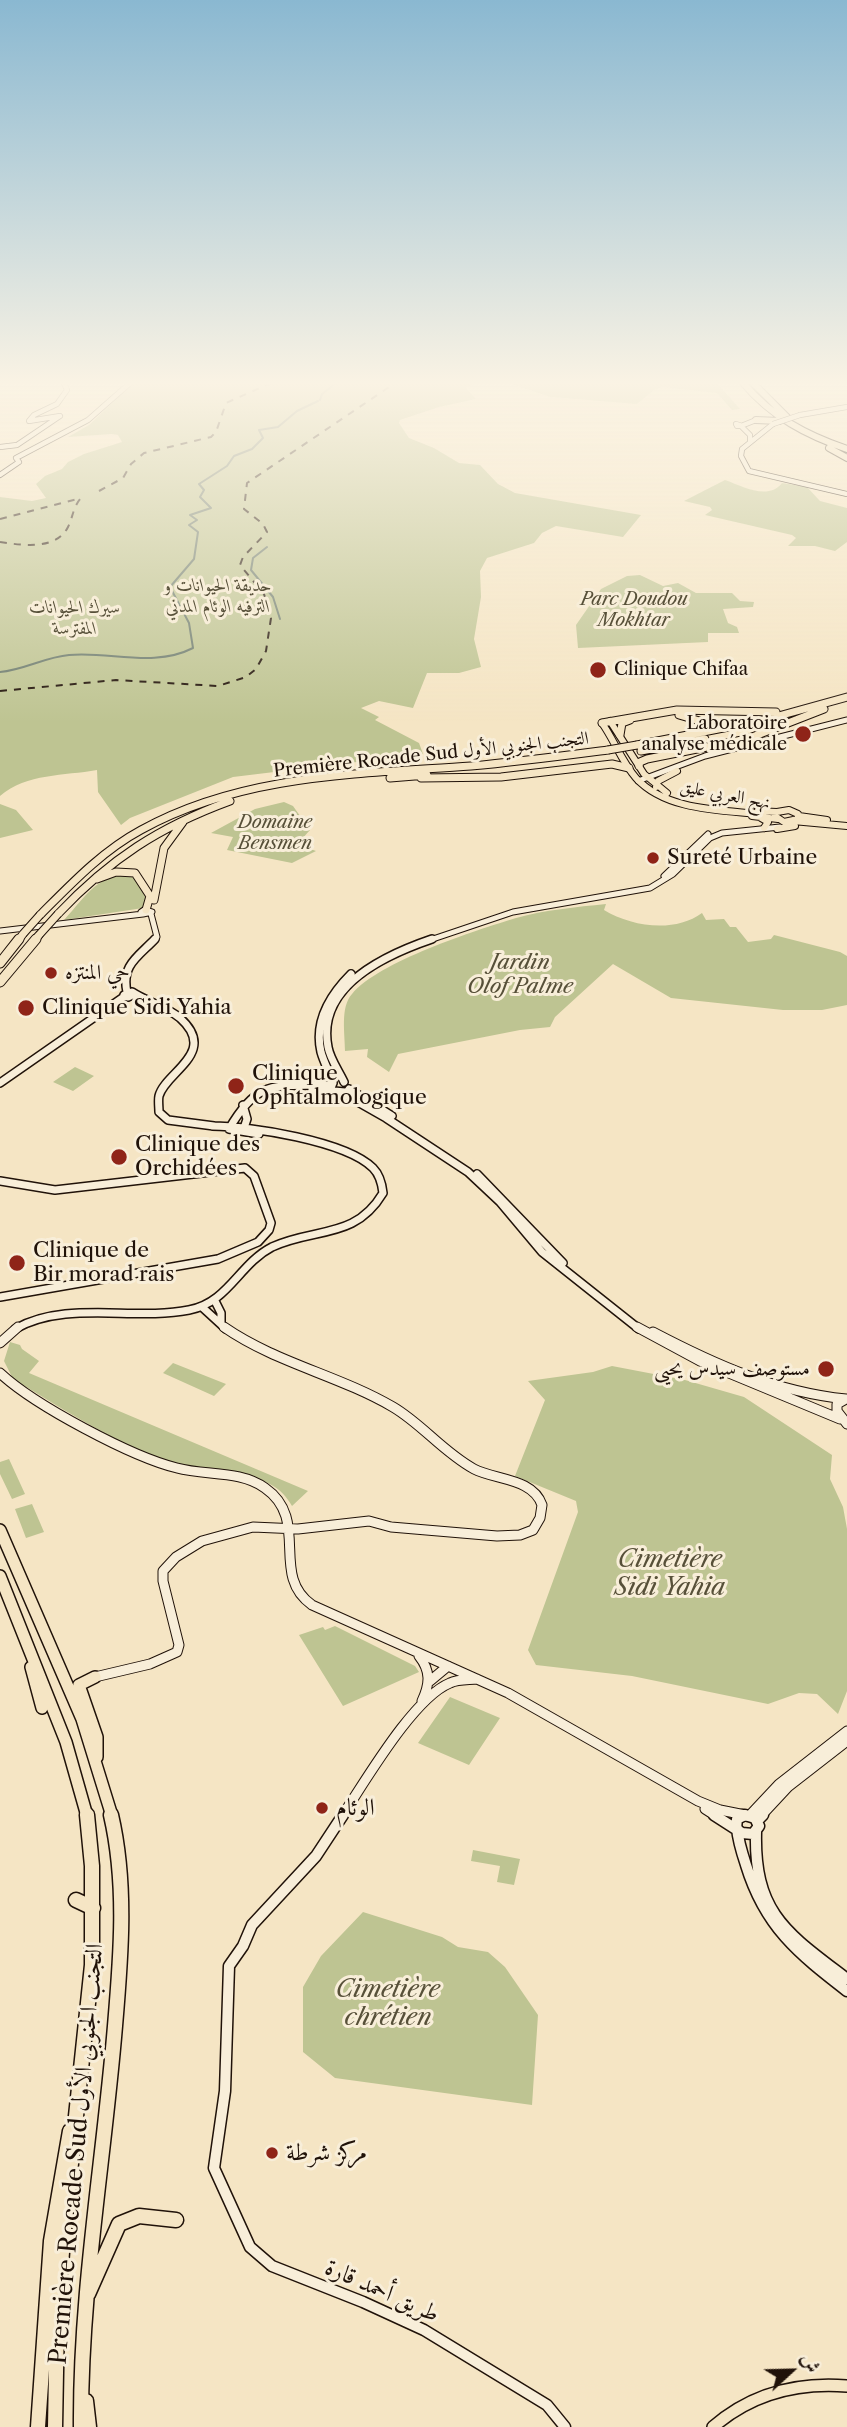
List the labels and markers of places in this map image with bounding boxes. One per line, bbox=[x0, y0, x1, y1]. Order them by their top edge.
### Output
place label: Clinique Chifaa bbox=[614, 659, 748, 681]
marker: Clinique Chifaa bbox=[588, 660, 608, 680]
place label: Laboratoire analyse médicale bbox=[641, 713, 787, 756]
marker: Laboratoire analyse médicale bbox=[793, 724, 813, 744]
place label: Sureté Urbaine bbox=[667, 845, 817, 871]
marker: Sureté Urbaine bbox=[645, 850, 661, 866]
place label: حي المنتزه bbox=[65, 960, 130, 986]
marker: حي المنتزه bbox=[43, 965, 59, 981]
place label: Clinique Sidi Yahia bbox=[42, 995, 232, 1021]
marker: Clinique Sidi Yahia bbox=[16, 998, 36, 1018]
place label: Clinique Ophtalmologique bbox=[252, 1061, 427, 1111]
marker: Clinique Ophtalmologique bbox=[226, 1076, 246, 1096]
place label: Clinique des Orchidées bbox=[135, 1132, 260, 1182]
marker: Clinique des Orchidées bbox=[109, 1147, 129, 1167]
place label: Clinique de Bir morad rais bbox=[33, 1238, 174, 1288]
marker: Clinique de Bir morad rais bbox=[7, 1253, 27, 1273]
place label: مستوصف سيدس يحيى bbox=[654, 1356, 810, 1382]
marker: مستوصف سيدس يحيى bbox=[816, 1359, 836, 1379]
place label: الوئام bbox=[336, 1794, 375, 1822]
marker: الوئام bbox=[314, 1800, 330, 1816]
place label: مركز شرطة bbox=[286, 2139, 367, 2167]
marker: مركز شرطة bbox=[264, 2145, 280, 2161]

